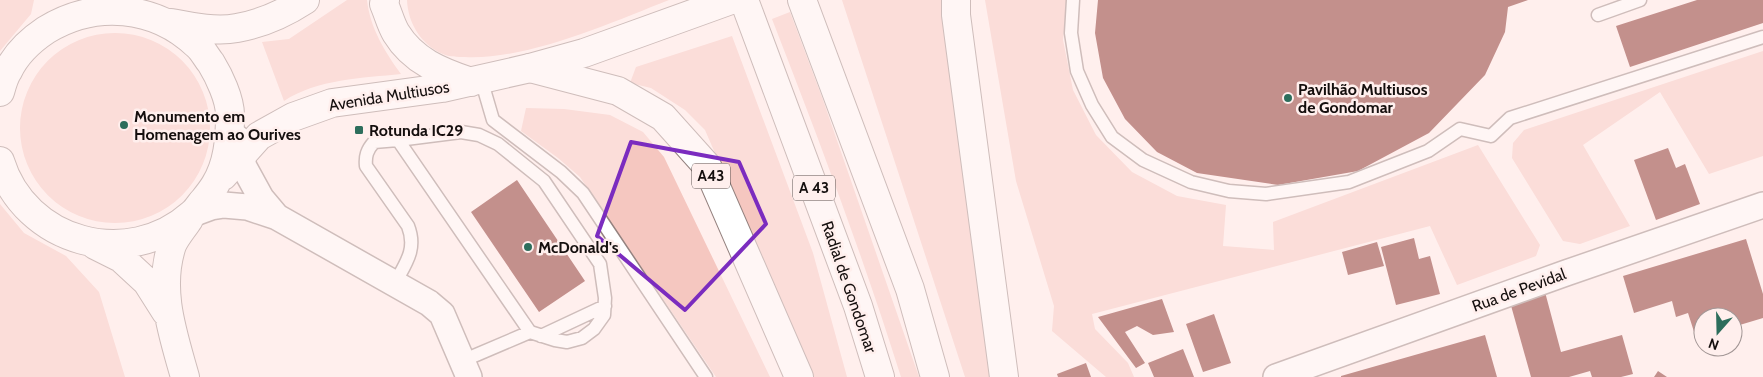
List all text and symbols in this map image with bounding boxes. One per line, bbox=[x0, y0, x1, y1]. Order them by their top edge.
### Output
street label: Avenida Multiusos bbox=[327, 77, 451, 115]
place label: Pavilhão Multiusos de Gondomar bbox=[1298, 80, 1428, 117]
marker: Pavilhão Multiusos de Gondomar bbox=[1282, 92, 1294, 104]
place label: Monumento em Homenagem ao Ourives bbox=[134, 107, 301, 144]
marker: Monumento em Homenagem ao Ourives bbox=[118, 119, 130, 131]
place label: Rotunda IC29 bbox=[369, 121, 463, 140]
marker: Rotunda IC29 bbox=[353, 124, 365, 136]
road number: A43 bbox=[692, 164, 730, 188]
road number: A 43 bbox=[793, 176, 835, 200]
street label: Radial de Gondomar bbox=[818, 219, 881, 356]
place label: McDonald's bbox=[538, 238, 619, 257]
marker: McDonald's bbox=[522, 241, 534, 253]
street label: Rua de Pevidal bbox=[1469, 264, 1569, 316]
north arrow bbox=[1693, 307, 1743, 357]
text: N bbox=[1706, 334, 1721, 354]

